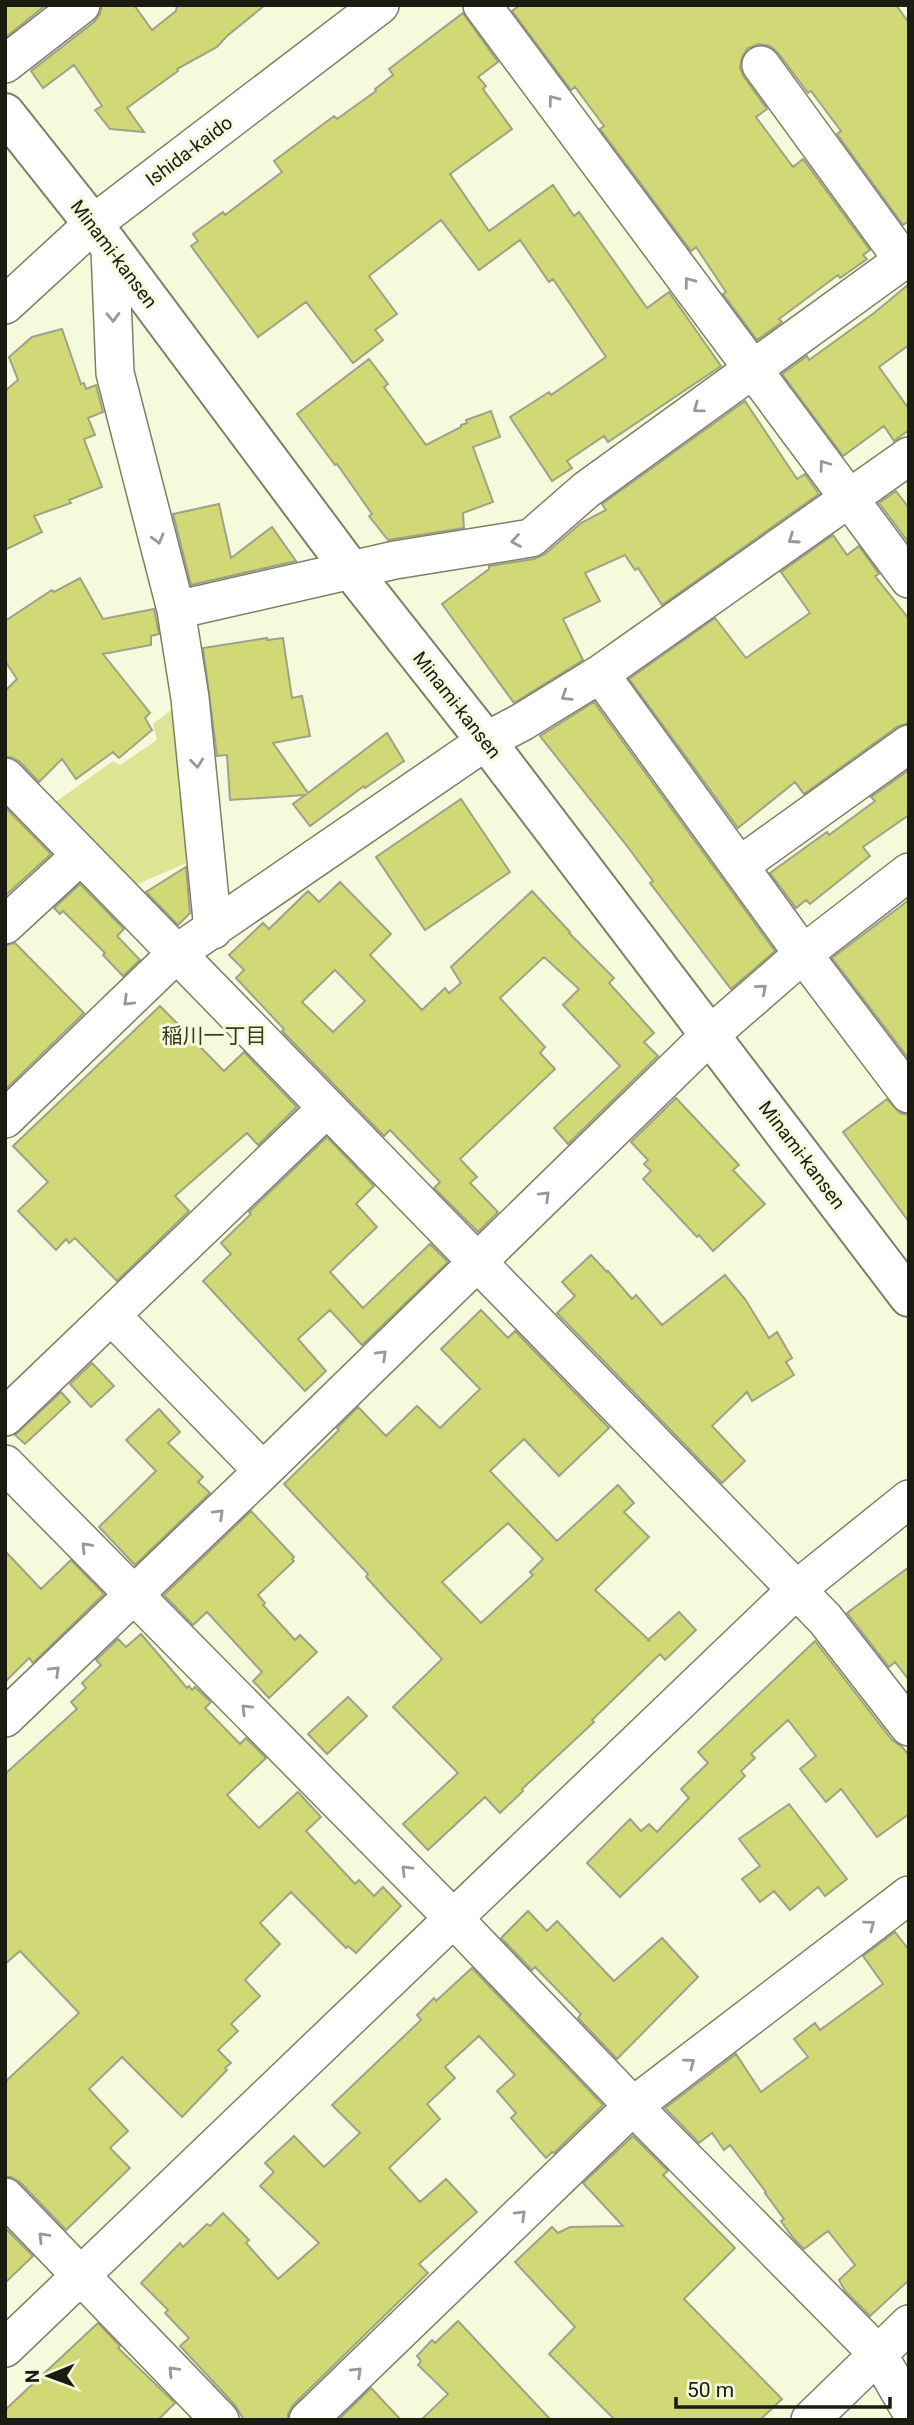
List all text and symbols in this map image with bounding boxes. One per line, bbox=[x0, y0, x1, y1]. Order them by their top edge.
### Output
one-way arrow bbox=[549, 95, 561, 108]
street label: Ishida-kaido bbox=[141, 111, 237, 191]
street label: Minami-kansen bbox=[66, 195, 162, 313]
one-way arrow bbox=[685, 277, 698, 290]
one-way arrow bbox=[105, 312, 120, 323]
one-way arrow bbox=[693, 400, 706, 412]
one-way arrow bbox=[820, 461, 833, 473]
one-way arrow bbox=[788, 530, 801, 543]
one-way arrow bbox=[150, 533, 164, 545]
one-way arrow bbox=[510, 533, 522, 548]
street label: Minami-kansen bbox=[408, 647, 506, 763]
one-way arrow bbox=[560, 687, 573, 700]
one-way arrow bbox=[189, 757, 204, 768]
one-way arrow bbox=[754, 985, 767, 997]
one-way arrow bbox=[123, 992, 136, 1005]
district label: 稲川一丁目 bbox=[162, 1024, 267, 1048]
street label: Minami-kansen bbox=[754, 1096, 850, 1214]
one-way arrow bbox=[537, 1192, 550, 1205]
one-way arrow bbox=[374, 1350, 387, 1363]
one-way arrow bbox=[211, 1509, 224, 1522]
one-way arrow bbox=[82, 1542, 95, 1555]
one-way arrow bbox=[47, 1666, 60, 1679]
one-way arrow bbox=[242, 1705, 254, 1717]
one-way arrow bbox=[402, 1866, 415, 1879]
one-way arrow bbox=[863, 1920, 875, 1933]
one-way arrow bbox=[682, 2058, 694, 2071]
one-way arrow bbox=[512, 2210, 525, 2223]
one-way arrow bbox=[39, 2232, 52, 2245]
north arrow bbox=[14, 2341, 84, 2411]
one-way arrow bbox=[168, 2366, 181, 2379]
scale bar bbox=[676, 2366, 890, 2410]
one-way arrow bbox=[349, 2368, 362, 2381]
text: N bbox=[21, 2369, 44, 2383]
text: 50 m bbox=[687, 2378, 734, 2402]

